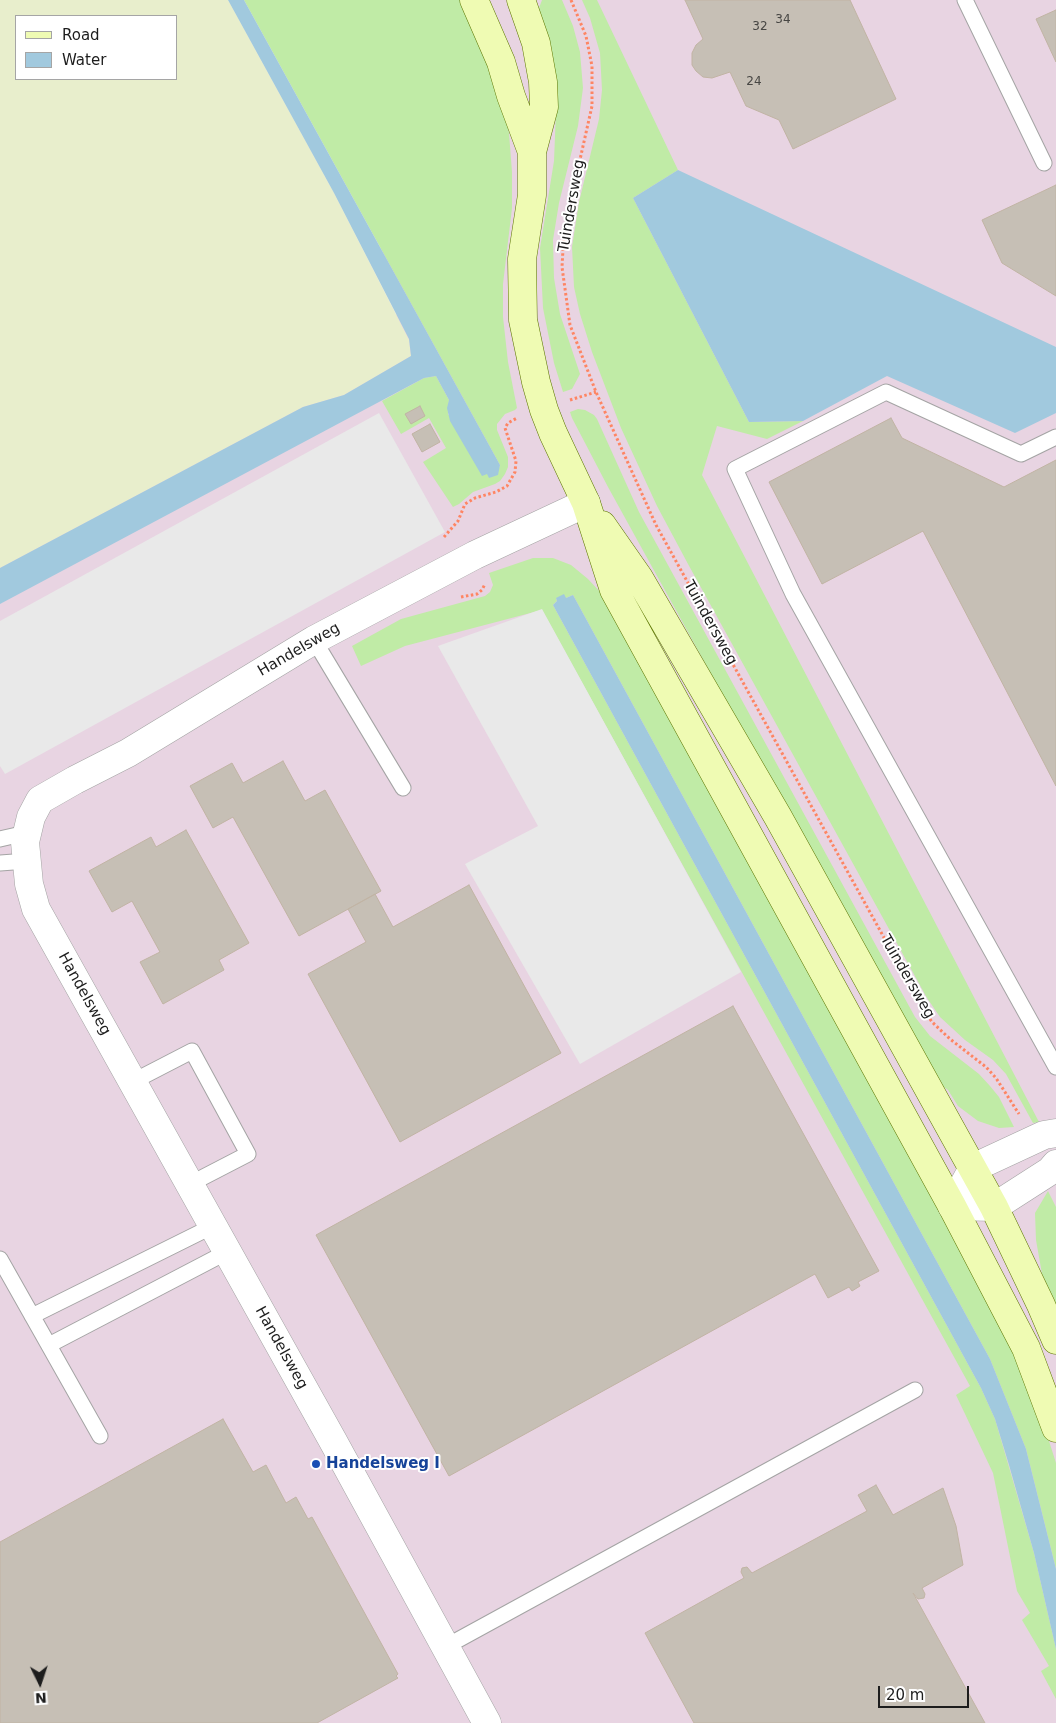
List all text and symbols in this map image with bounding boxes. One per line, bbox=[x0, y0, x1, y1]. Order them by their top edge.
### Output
house number: 34 bbox=[775, 13, 791, 27]
legend bbox=[15, 15, 178, 80]
house number: 32 bbox=[752, 20, 768, 34]
text: Road bbox=[62, 26, 100, 44]
text: Water bbox=[62, 51, 106, 69]
house number: 24 bbox=[746, 75, 762, 89]
street label: Tuindersweg bbox=[555, 158, 589, 254]
street label: Tuindersweg bbox=[679, 578, 741, 668]
street label: Handelsweg bbox=[255, 619, 343, 681]
street label: Tuindersweg bbox=[876, 932, 938, 1022]
street label: Handelsweg bbox=[54, 950, 114, 1038]
street label: Handelsweg bbox=[251, 1304, 311, 1392]
place label: Handelsweg I bbox=[326, 1455, 440, 1473]
marker: Handelsweg I bbox=[310, 1458, 322, 1470]
north arrow bbox=[15, 1658, 65, 1708]
scale bar bbox=[881, 1676, 972, 1708]
text: 20 m bbox=[886, 1686, 924, 1704]
text: N bbox=[35, 1690, 47, 1706]

